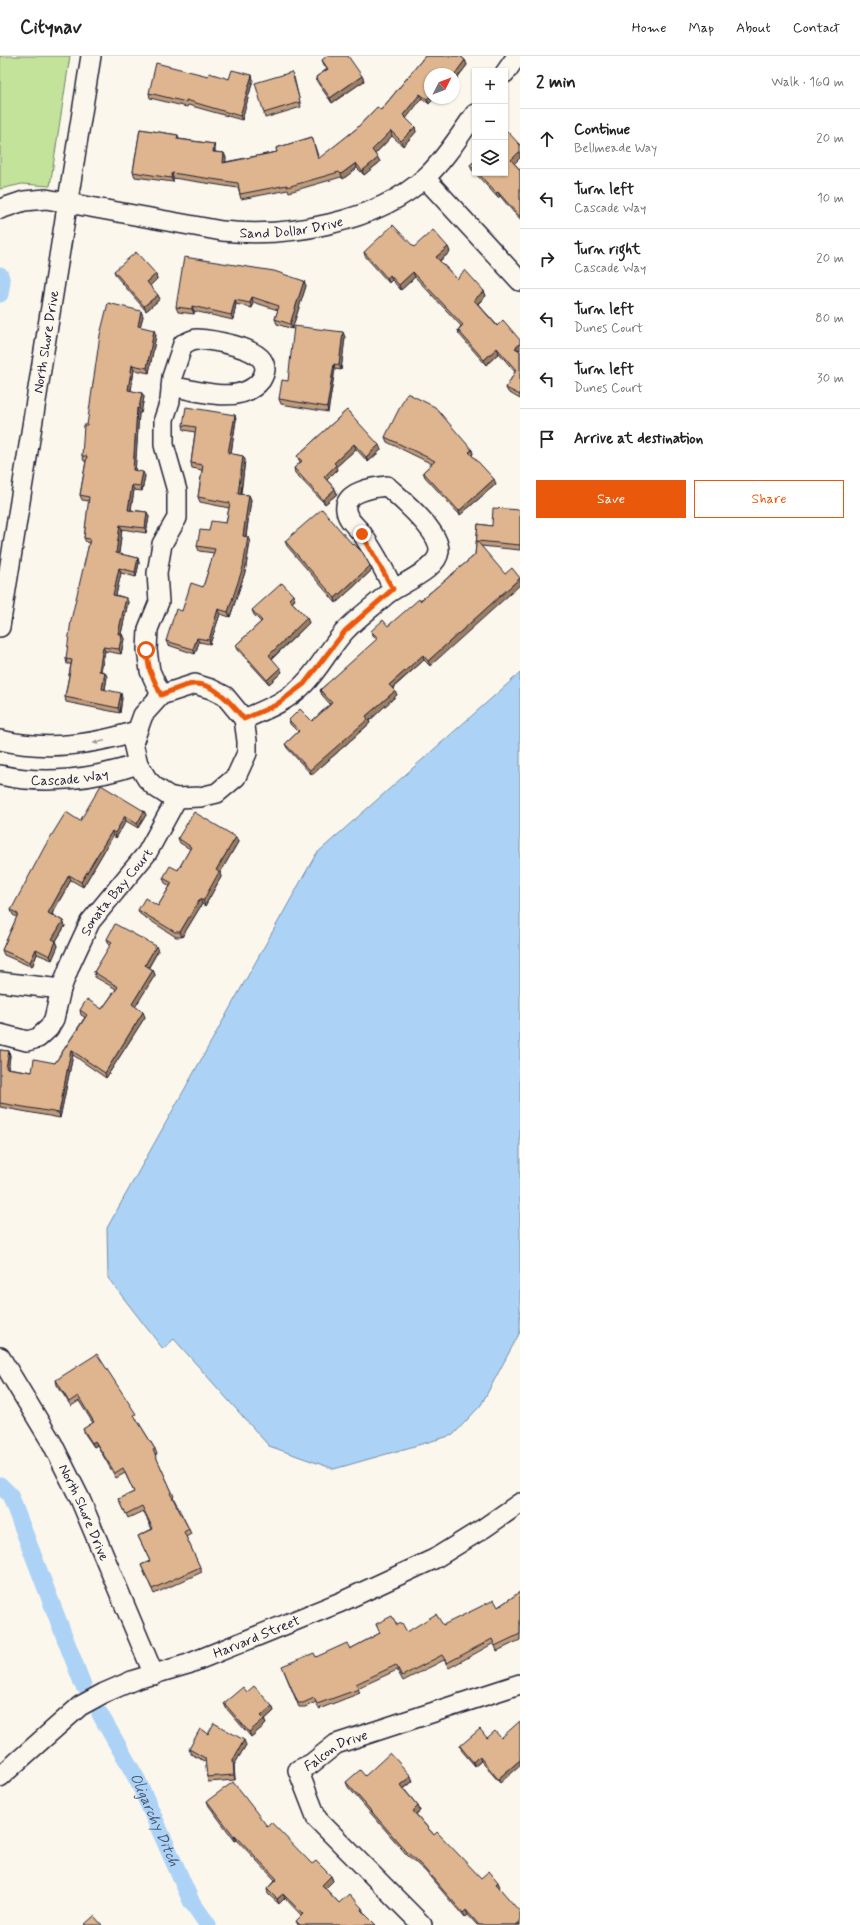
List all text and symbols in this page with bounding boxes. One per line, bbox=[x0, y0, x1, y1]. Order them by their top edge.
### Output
text: Citynav bbox=[20, 15, 82, 40]
text: Home bbox=[632, 19, 666, 37]
text: Map bbox=[688, 19, 714, 37]
text: About bbox=[736, 19, 771, 37]
text: Contact bbox=[793, 19, 840, 37]
north arrow bbox=[424, 68, 460, 104]
map controls bbox=[472, 68, 508, 176]
button: + bbox=[472, 68, 508, 104]
text: 2 min bbox=[536, 71, 576, 93]
text: Walk · 160 m bbox=[771, 74, 844, 91]
button: − bbox=[472, 104, 508, 140]
text: Continue bbox=[574, 120, 630, 140]
icon: ahead bbox=[536, 128, 558, 150]
text: 20 m bbox=[816, 130, 844, 147]
button: layers bbox=[472, 140, 508, 176]
text: Bellmeade Way bbox=[574, 140, 657, 157]
text: Turn left bbox=[574, 180, 634, 200]
icon: left bbox=[536, 188, 558, 210]
text: 10 m bbox=[817, 190, 844, 207]
text: Cascade Way bbox=[574, 200, 646, 217]
street label: Sand Dollar Drive bbox=[239, 213, 345, 243]
text: Turn right bbox=[574, 240, 641, 260]
icon: right bbox=[536, 248, 558, 270]
text: 20 m bbox=[816, 250, 844, 267]
text: Cascade Way bbox=[574, 260, 646, 277]
street label: North Shore Drive bbox=[29, 288, 64, 395]
text: Turn left bbox=[574, 300, 634, 320]
icon: left bbox=[536, 308, 558, 330]
text: 80 m bbox=[815, 310, 844, 327]
text: Dunes Court bbox=[574, 320, 643, 337]
text: Turn left bbox=[574, 360, 634, 380]
icon: left bbox=[536, 368, 558, 390]
text: 30 m bbox=[817, 370, 844, 387]
text: Dunes Court bbox=[574, 380, 643, 397]
icon: arrive bbox=[536, 428, 558, 450]
text: Arrive at destination bbox=[574, 429, 703, 449]
button: Save bbox=[536, 480, 686, 518]
button: Share bbox=[694, 480, 844, 518]
route end bbox=[353, 525, 371, 543]
route start bbox=[137, 641, 155, 659]
one-way arrow bbox=[92, 739, 105, 745]
street label: Cascade Way bbox=[30, 765, 110, 790]
street label: Sonata Bay Court bbox=[77, 846, 158, 939]
street label: North Shore Drive bbox=[54, 1461, 113, 1564]
street label: Harvard Street bbox=[211, 1611, 303, 1663]
street label: Falcon Drive bbox=[301, 1726, 370, 1776]
water label: Oligarchy Ditch bbox=[124, 1770, 184, 1870]

